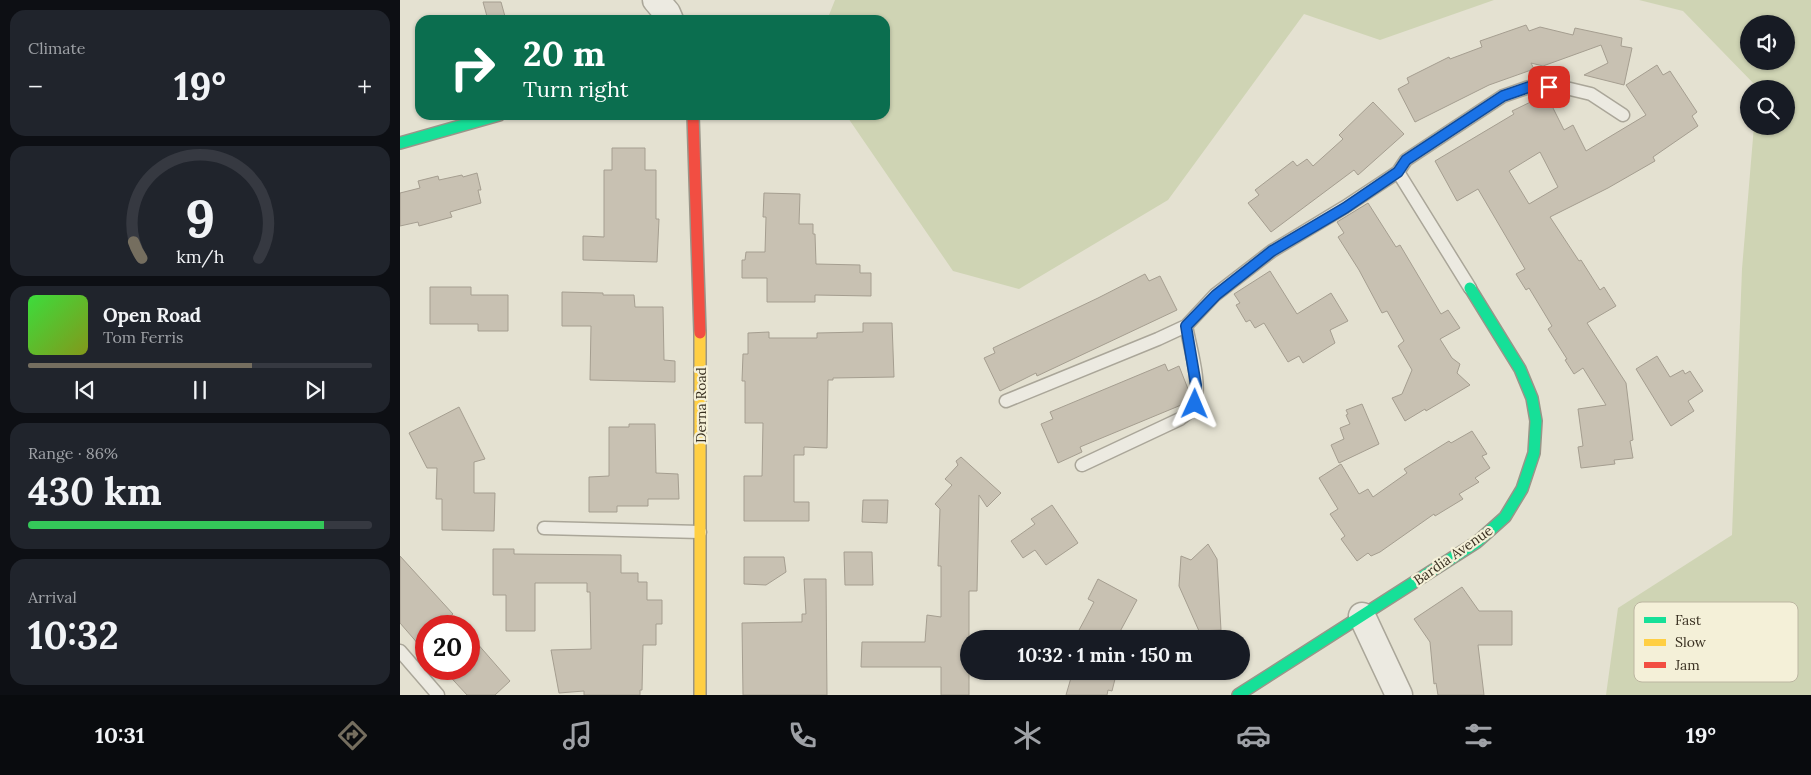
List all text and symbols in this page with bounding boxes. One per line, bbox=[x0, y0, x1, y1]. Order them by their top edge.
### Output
map controls bbox=[1740, 15, 1795, 135]
button: sound bbox=[1740, 15, 1795, 70]
text: 20 m bbox=[523, 31, 605, 76]
icon: right bbox=[440, 35, 505, 100]
text: Climate bbox=[28, 38, 85, 58]
text: 19° bbox=[174, 62, 226, 110]
pin bbox=[1528, 66, 1570, 108]
text: − bbox=[28, 69, 43, 105]
text: + bbox=[357, 69, 372, 105]
icon: arrive bbox=[1535, 73, 1563, 101]
text: Turn right bbox=[523, 75, 628, 103]
button: search bbox=[1740, 80, 1795, 135]
text: 9 bbox=[185, 185, 215, 251]
text: km/h bbox=[176, 245, 224, 268]
text: Open Road bbox=[103, 303, 201, 327]
text: Tom Ferris bbox=[103, 327, 183, 347]
street label: Derna Road bbox=[692, 367, 710, 443]
icon: previous bbox=[71, 376, 99, 404]
icon: pause bbox=[186, 376, 214, 404]
icon: next bbox=[301, 376, 329, 404]
position arrow bbox=[1168, 377, 1220, 429]
text: Range · 86% bbox=[28, 443, 118, 463]
text: 430 km bbox=[28, 467, 162, 515]
street label: Bardia Avenue bbox=[1410, 521, 1496, 589]
text: Arrival bbox=[28, 587, 77, 607]
legend bbox=[1634, 602, 1798, 682]
text: 10:32 bbox=[28, 611, 119, 659]
text: Fast bbox=[1675, 611, 1702, 629]
speed limit sign: 20 bbox=[415, 615, 480, 680]
text: Slow bbox=[1675, 633, 1707, 651]
text: 10:32 · 1 min · 150 m bbox=[1018, 643, 1192, 667]
text: Jam bbox=[1674, 656, 1700, 674]
icon: directions bbox=[335, 718, 370, 753]
icon: music bbox=[560, 718, 595, 753]
icon: phone bbox=[785, 718, 820, 753]
icon: climate bbox=[1010, 718, 1045, 753]
icon: car bbox=[1236, 718, 1271, 753]
icon: filters bbox=[1461, 718, 1496, 753]
text: 10:31 bbox=[95, 721, 145, 749]
text: 19° bbox=[1686, 721, 1716, 749]

